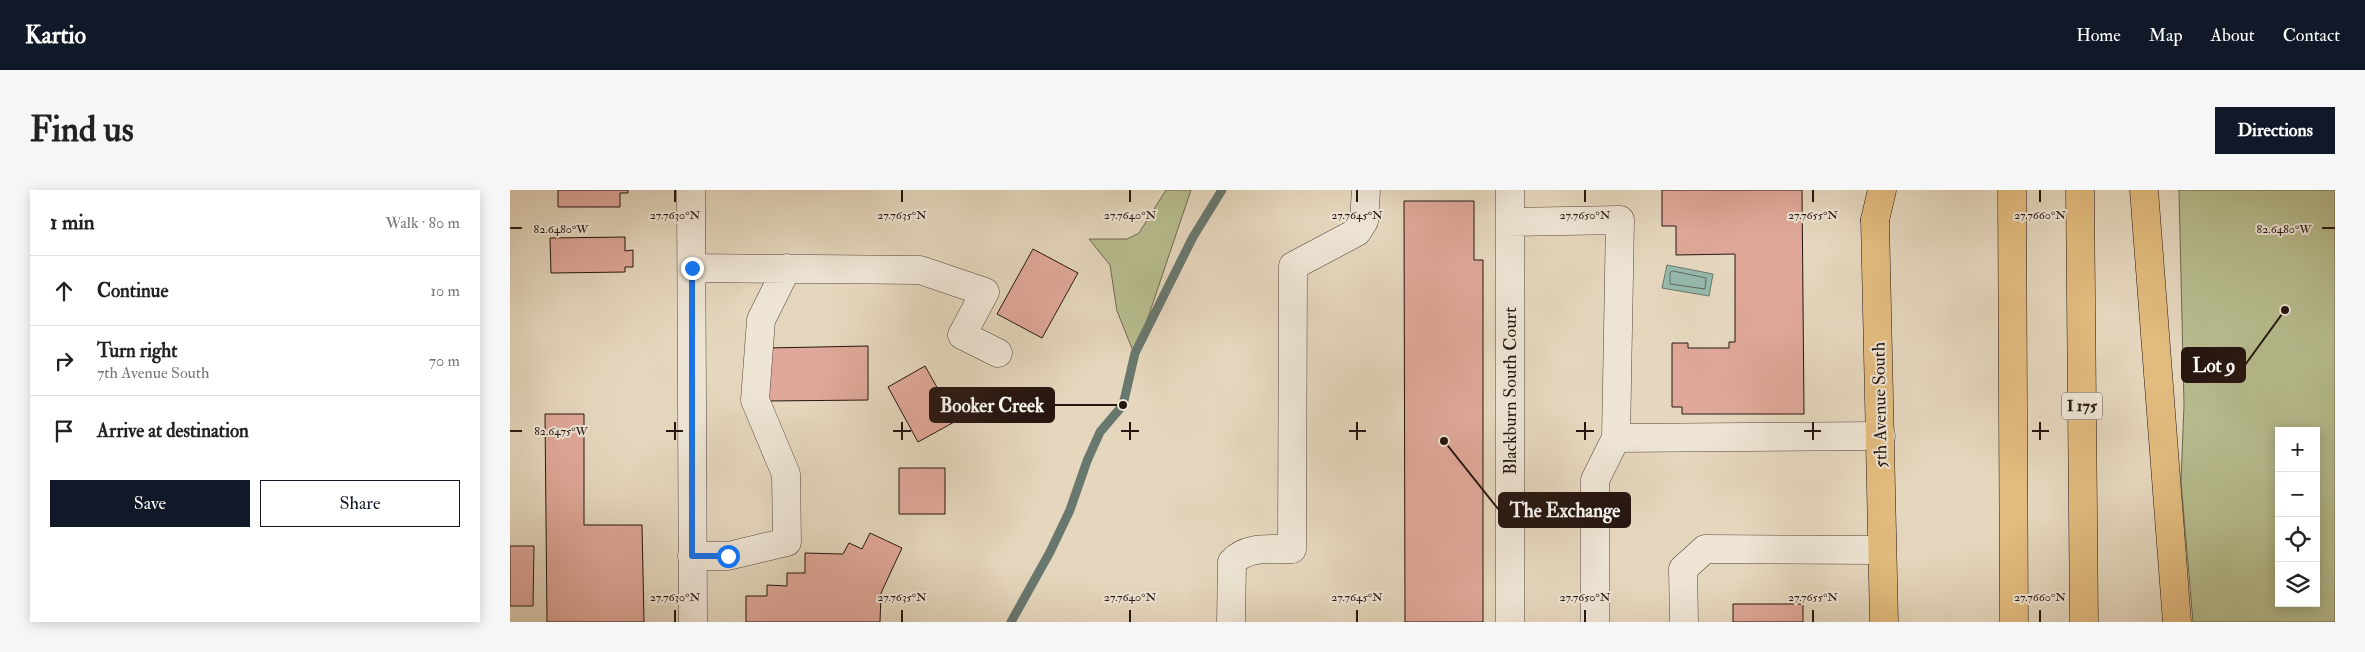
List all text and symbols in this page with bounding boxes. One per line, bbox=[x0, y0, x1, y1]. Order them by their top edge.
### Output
text: Kartio bbox=[25, 20, 86, 51]
text: Home bbox=[2076, 24, 2121, 47]
text: Map bbox=[2149, 24, 2183, 47]
text: About bbox=[2211, 24, 2255, 47]
text: Contact bbox=[2283, 24, 2340, 47]
button: Directions bbox=[2215, 107, 2335, 154]
text: Find us bbox=[30, 108, 134, 152]
text: 27.7630°N bbox=[650, 208, 700, 223]
text: 27.7635°N bbox=[877, 208, 927, 223]
text: 27.7640°N bbox=[1104, 208, 1156, 223]
text: 27.7645°N bbox=[1331, 208, 1383, 223]
text: 27.7650°N bbox=[1559, 208, 1611, 223]
text: 27.7655°N bbox=[1788, 208, 1838, 223]
text: 27.7660°N bbox=[2014, 208, 2066, 223]
text: 1 min bbox=[50, 209, 95, 236]
text: Walk · 80 m bbox=[385, 213, 460, 233]
text: 82.6480°W bbox=[534, 222, 589, 237]
text: 82.6480°W bbox=[2257, 222, 2312, 237]
route end bbox=[681, 257, 704, 280]
icon: ahead bbox=[50, 277, 78, 305]
text: Continue bbox=[97, 279, 168, 303]
text: 10 m bbox=[430, 281, 460, 301]
street label: Blackburn South Court bbox=[1499, 307, 1522, 475]
text: Turn right bbox=[97, 339, 177, 363]
street label: 5th Avenue South bbox=[1867, 341, 1893, 468]
icon: right bbox=[50, 347, 78, 375]
callout: Lot 9 bbox=[2182, 348, 2245, 382]
text: 70 m bbox=[429, 351, 460, 371]
text: Lot 9 bbox=[2193, 354, 2235, 378]
text: 7th Avenue South bbox=[97, 363, 209, 383]
callout: Booker Creek bbox=[930, 388, 1054, 422]
road number: I 175 bbox=[2062, 392, 2102, 420]
text: Booker Creek bbox=[940, 394, 1045, 418]
icon: arrive bbox=[50, 417, 78, 445]
text: Arrive at destination bbox=[97, 419, 249, 443]
text: 82.6475°W bbox=[534, 424, 589, 439]
map controls bbox=[2275, 427, 2320, 607]
button: + bbox=[2275, 427, 2320, 472]
button: − bbox=[2275, 472, 2320, 517]
button: Save bbox=[50, 480, 250, 527]
button: Share bbox=[260, 480, 460, 527]
callout: The Exchange bbox=[1499, 493, 1630, 527]
text: The Exchange bbox=[1509, 499, 1620, 524]
button: locate bbox=[2275, 517, 2320, 562]
route start bbox=[717, 545, 740, 568]
button: layers bbox=[2275, 562, 2320, 607]
text: 27.7630°N bbox=[650, 590, 700, 605]
text: 27.7635°N bbox=[877, 590, 927, 605]
text: 27.7640°N bbox=[1104, 590, 1156, 605]
text: 27.7645°N bbox=[1331, 590, 1383, 605]
text: 27.7650°N bbox=[1559, 590, 1611, 605]
text: 27.7655°N bbox=[1788, 590, 1838, 605]
text: 27.7660°N bbox=[2014, 590, 2066, 605]

